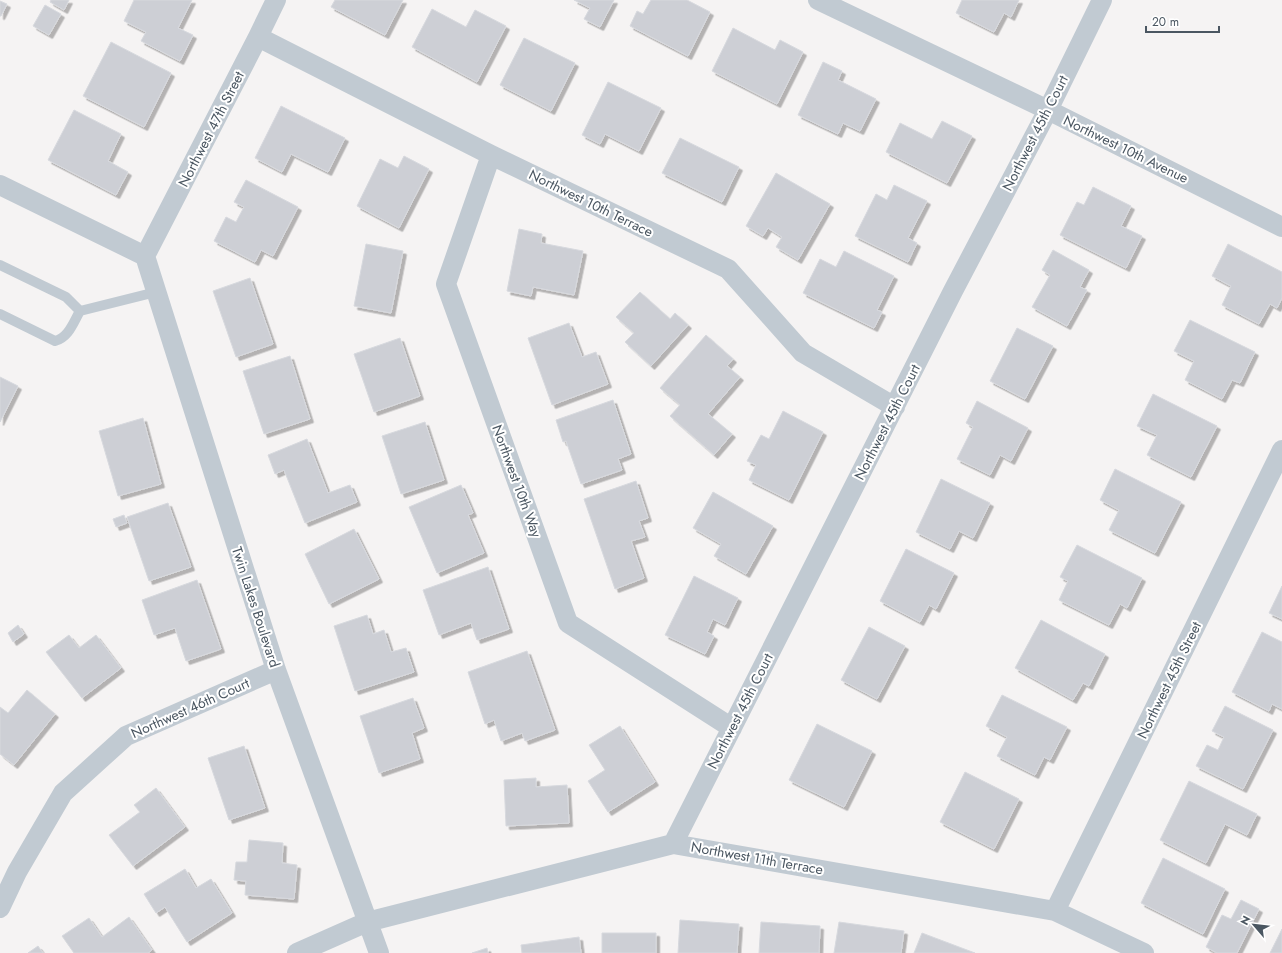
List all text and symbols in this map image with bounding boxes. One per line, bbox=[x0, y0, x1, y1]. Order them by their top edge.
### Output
scale bar bbox=[1146, 8, 1219, 34]
text: 20 m bbox=[1152, 13, 1179, 31]
street label: Northwest 47th Street bbox=[173, 67, 249, 190]
street label: Northwest 45th Court bbox=[997, 71, 1073, 194]
street label: Northwest 10th Avenue bbox=[1060, 110, 1192, 188]
street label: Northwest 10th Terrace bbox=[526, 164, 656, 242]
street label: Northwest 45th Court bbox=[849, 360, 925, 483]
street label: Northwest 10th Way bbox=[487, 422, 547, 541]
street label: Twin Lakes Boulevard bbox=[227, 544, 285, 670]
street label: Northwest 45th Street bbox=[1132, 618, 1206, 742]
street label: Northwest 45th Court bbox=[702, 649, 778, 772]
street label: Northwest 46th Court bbox=[128, 673, 253, 743]
street label: Northwest 11th Terrace bbox=[689, 837, 825, 879]
north arrow bbox=[1234, 905, 1274, 945]
text: N bbox=[1236, 913, 1254, 928]

